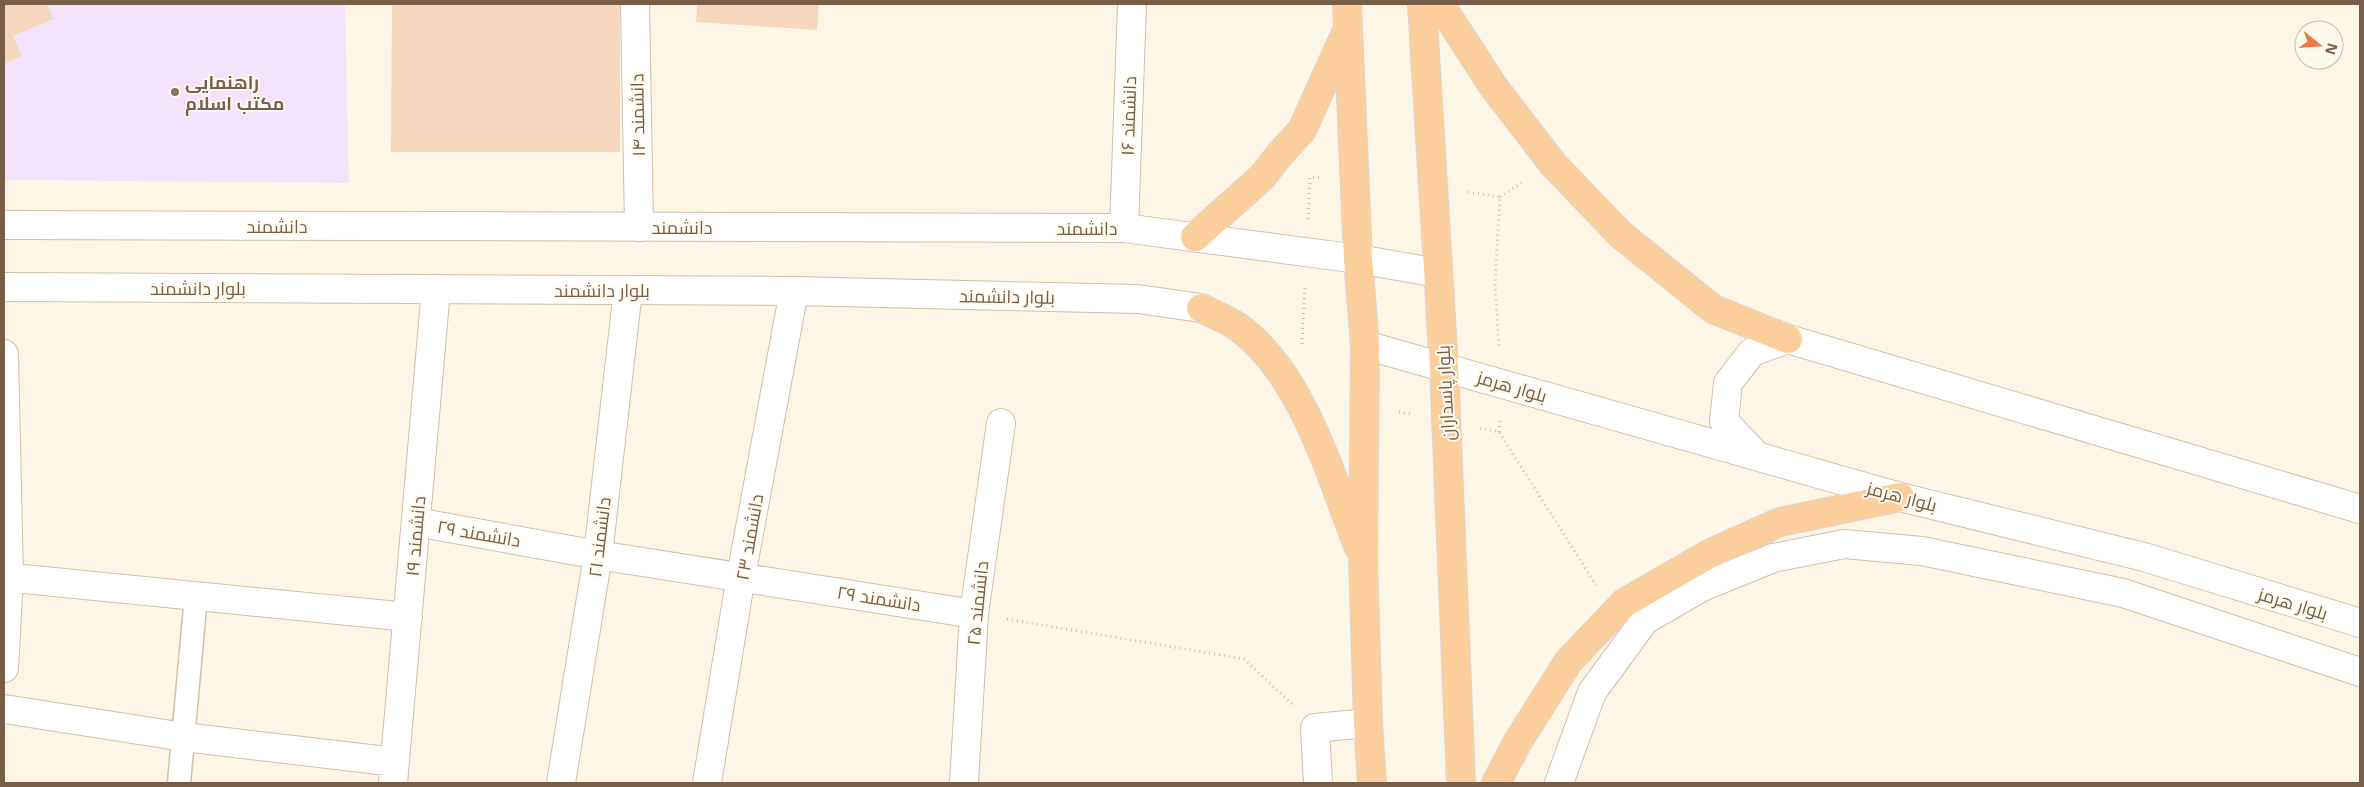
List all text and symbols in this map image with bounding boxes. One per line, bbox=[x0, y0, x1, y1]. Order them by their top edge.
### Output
north arrow bbox=[2294, 20, 2344, 70]
text: N bbox=[2321, 41, 2343, 57]
place label: راهنمایی مکتب اسلام bbox=[185, 70, 284, 116]
street label: دانشمند ۱۴ bbox=[624, 73, 650, 157]
street label: دانشمند ۱۶ bbox=[1115, 76, 1141, 156]
marker: راهنمایی مکتب اسلام bbox=[169, 86, 181, 98]
street label: دانشمند bbox=[247, 214, 307, 238]
street label: دانشمند bbox=[652, 215, 712, 239]
street label: دانشمند bbox=[1057, 216, 1117, 240]
street label: بلوار دانشمند bbox=[150, 276, 246, 300]
street label: بلوار دانشمند bbox=[554, 278, 650, 302]
street label: بلوار دانشمند bbox=[959, 283, 1055, 309]
street label: بلوار پاسداران bbox=[1431, 344, 1460, 442]
street label: بلوار هرمز bbox=[1473, 364, 1550, 407]
street label: بلوار هرمز bbox=[1863, 475, 1940, 517]
street label: دانشمند ۲۳ bbox=[730, 492, 768, 582]
street label: دانشمند ۱۹ bbox=[400, 495, 430, 577]
street label: دانشمند ۲۱ bbox=[582, 496, 616, 578]
street label: دانشمند ۲۹ bbox=[435, 514, 523, 552]
street label: دانشمند ۲۵ bbox=[961, 560, 993, 646]
street label: دانشمند ۲۹ bbox=[835, 580, 923, 616]
street label: بلوار هرمز bbox=[2254, 581, 2331, 625]

